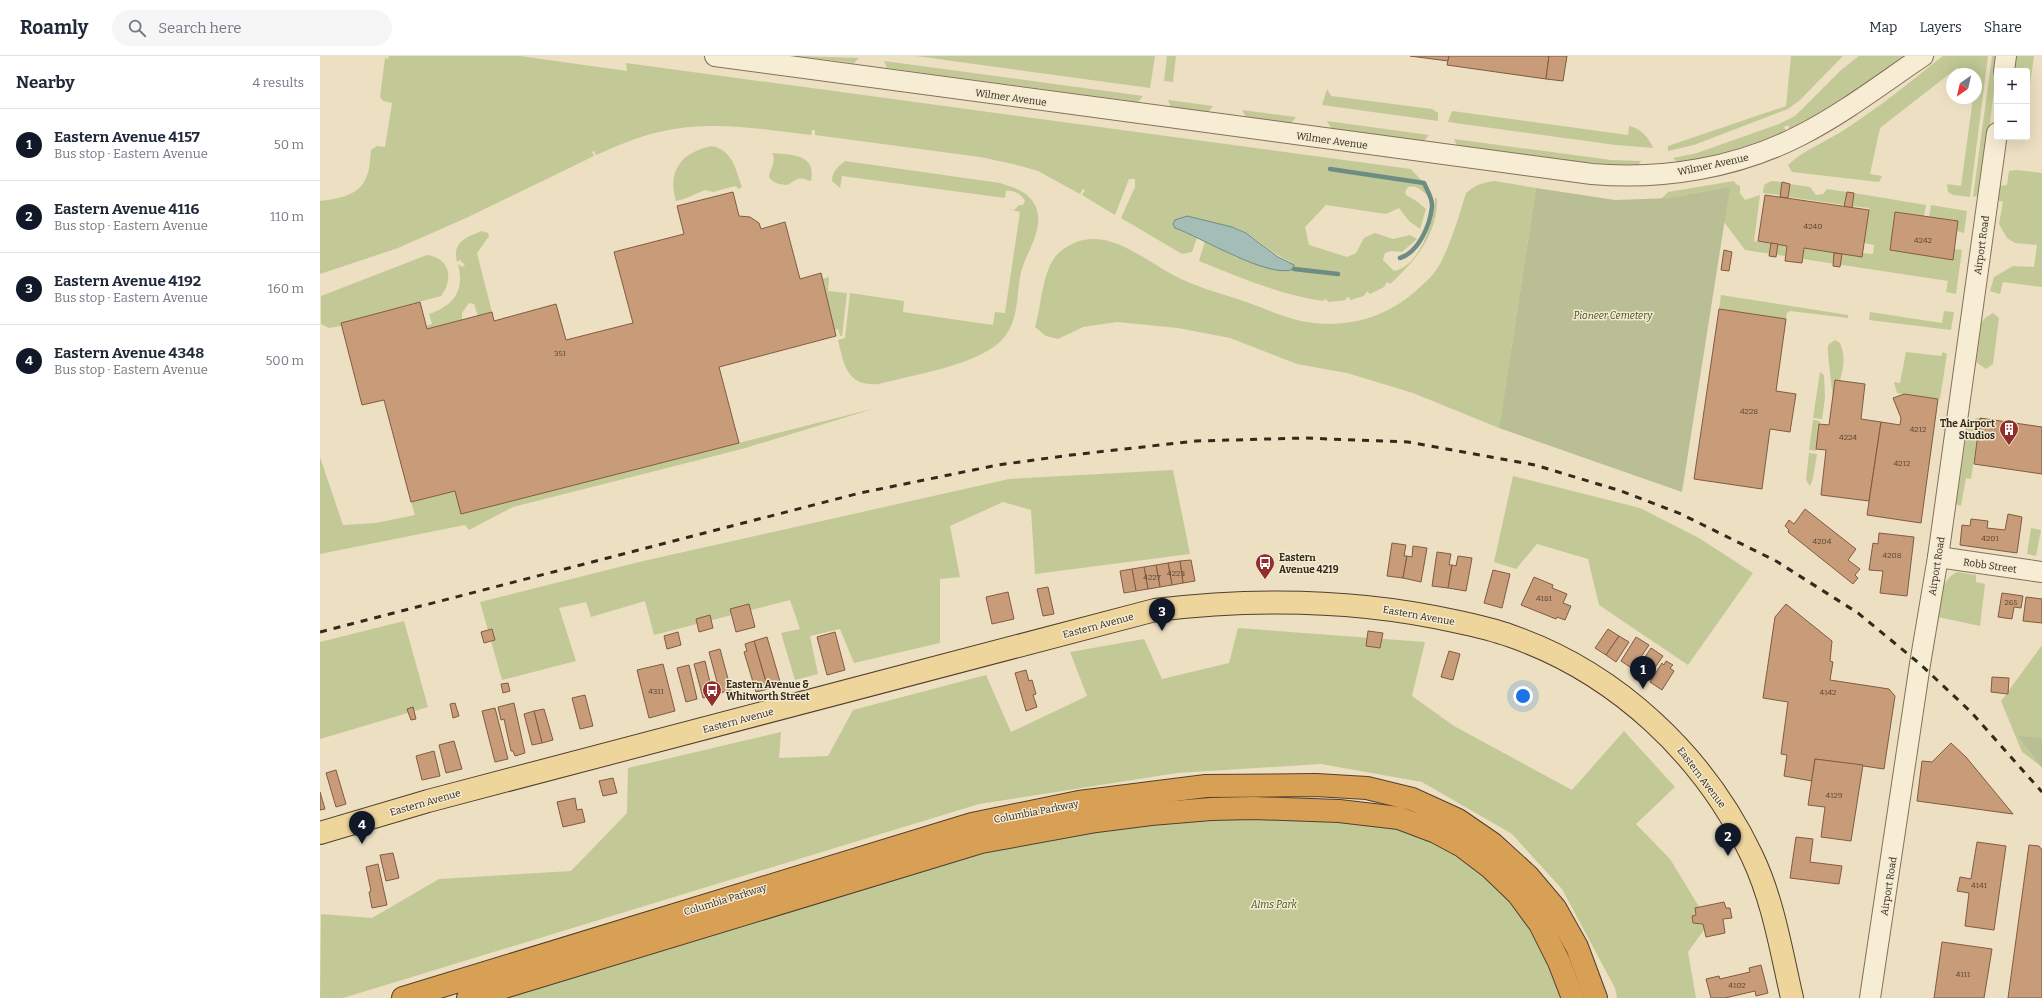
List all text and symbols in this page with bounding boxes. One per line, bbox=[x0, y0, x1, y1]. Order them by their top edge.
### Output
search box bbox=[112, 10, 392, 46]
text: Roamly bbox=[20, 16, 88, 39]
icon: search bbox=[126, 17, 148, 39]
text: Search here bbox=[158, 19, 242, 37]
text: Map bbox=[1869, 19, 1897, 36]
text: Layers bbox=[1919, 19, 1962, 36]
text: Share bbox=[1984, 19, 2022, 36]
north arrow bbox=[1946, 68, 1982, 104]
map controls bbox=[1994, 68, 2030, 140]
button: + bbox=[1994, 68, 2030, 104]
text: Nearby bbox=[16, 72, 75, 93]
text: 4 results bbox=[252, 75, 304, 90]
street label: Wilmer Avenue bbox=[974, 87, 1047, 109]
button: − bbox=[1994, 104, 2030, 140]
text: Eastern Avenue 4157 bbox=[54, 128, 200, 146]
street label: Wilmer Avenue bbox=[1295, 130, 1368, 152]
text: 1 bbox=[26, 137, 32, 152]
text: 50 m bbox=[274, 137, 304, 152]
text: Bus stop · Eastern Avenue bbox=[54, 146, 208, 161]
street label: Wilmer Avenue bbox=[1677, 152, 1750, 178]
text: Eastern Avenue 4116 bbox=[54, 200, 199, 218]
text: 2 bbox=[25, 209, 33, 224]
text: 110 m bbox=[270, 209, 304, 224]
street label: Airport Road bbox=[1972, 215, 1992, 275]
text: Bus stop · Eastern Avenue bbox=[54, 218, 208, 233]
house number: 4240 bbox=[1804, 222, 1822, 231]
house number: 4242 bbox=[1914, 236, 1932, 245]
text: Eastern Avenue 4192 bbox=[54, 272, 201, 290]
text: 3 bbox=[25, 281, 33, 296]
text: 160 m bbox=[268, 281, 304, 296]
text: Bus stop · Eastern Avenue bbox=[54, 290, 208, 305]
park label: Pioneer Cemetery bbox=[1574, 310, 1653, 322]
text: Eastern Avenue 4348 bbox=[54, 344, 204, 362]
house number: 351 bbox=[554, 349, 567, 358]
text: 4 bbox=[25, 353, 33, 368]
text: 500 m bbox=[265, 353, 304, 368]
text: Bus stop · Eastern Avenue bbox=[54, 362, 208, 377]
house number: 4228 bbox=[1740, 407, 1758, 416]
place label: The Airport Studios bbox=[1940, 418, 1995, 442]
building icon: The Airport Studios bbox=[1998, 418, 2020, 446]
house number: 4212 bbox=[1910, 425, 1926, 434]
house number: 4224 bbox=[1839, 433, 1857, 442]
house number: 4212 bbox=[1894, 459, 1910, 468]
house number: 4201 bbox=[1981, 534, 1999, 543]
street label: Airport Road bbox=[1926, 536, 1948, 596]
house number: 4204 bbox=[1813, 537, 1832, 546]
house number: 4208 bbox=[1883, 551, 1902, 560]
bus stop icon: Eastern Avenue 4219 bbox=[1254, 552, 1276, 580]
place label: Eastern Avenue 4219 bbox=[1279, 552, 1339, 576]
street label: Robb Street bbox=[1962, 556, 2018, 576]
house number: 4223 bbox=[1167, 569, 1185, 578]
house number: 4227 bbox=[1143, 573, 1161, 582]
house number: 4181 bbox=[1536, 594, 1553, 603]
pin: 3 bbox=[1149, 598, 1175, 631]
house number: 265 bbox=[2004, 598, 2018, 607]
street label: Eastern Avenue bbox=[1382, 604, 1456, 628]
street label: Eastern Avenue bbox=[1061, 611, 1135, 641]
pin: 1 bbox=[1630, 656, 1656, 689]
bus stop icon: Eastern Avenue & Whitworth Street bbox=[701, 679, 723, 707]
place label: Eastern Avenue & Whitworth Street bbox=[726, 679, 810, 703]
your location bbox=[1513, 686, 1533, 706]
house number: 4311 bbox=[648, 687, 665, 696]
house number: 4142 bbox=[1820, 688, 1836, 697]
street label: Eastern Avenue bbox=[701, 706, 775, 736]
street label: Eastern Avenue bbox=[1674, 745, 1728, 810]
street label: Eastern Avenue bbox=[389, 787, 462, 819]
house number: 4129 bbox=[1826, 791, 1843, 800]
street label: Columbia Parkway bbox=[993, 798, 1080, 826]
pin: 4 bbox=[349, 811, 375, 844]
pin: 2 bbox=[1715, 823, 1741, 856]
street label: Airport Road bbox=[1878, 856, 1900, 916]
street label: Columbia Parkway bbox=[682, 881, 769, 918]
house number: 4141 bbox=[1971, 881, 1988, 890]
park label: Alms Park bbox=[1250, 899, 1297, 911]
house number: 4111 bbox=[1956, 970, 1971, 979]
house number: 4102 bbox=[1728, 981, 1746, 990]

